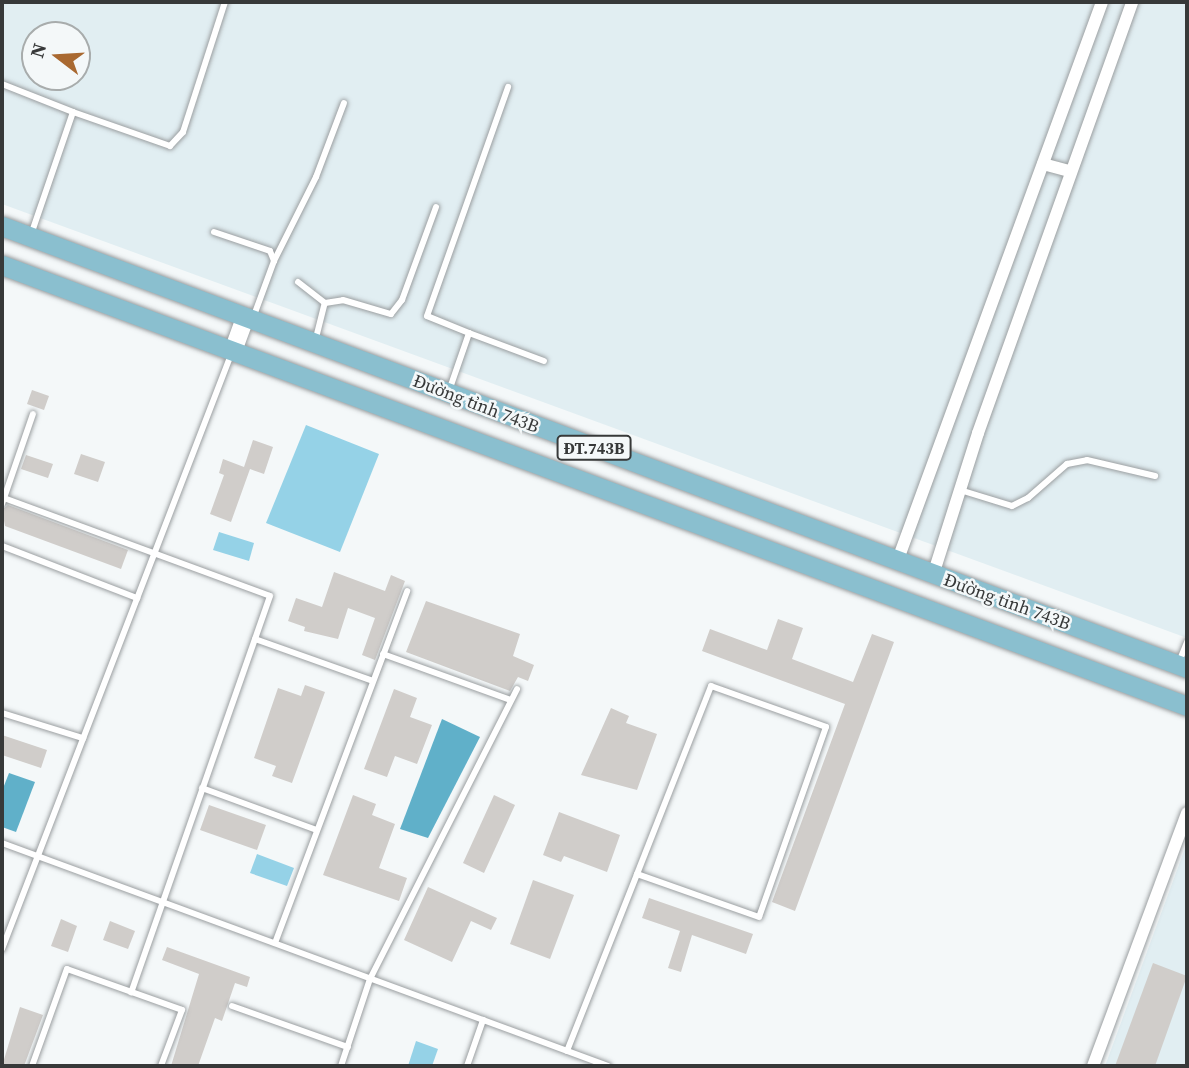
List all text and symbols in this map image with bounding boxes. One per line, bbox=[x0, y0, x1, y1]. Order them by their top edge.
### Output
north arrow bbox=[21, 21, 91, 91]
text: N bbox=[23, 40, 52, 61]
street label: Đường tỉnh 743B bbox=[410, 370, 542, 438]
road number: ĐT.743B bbox=[556, 436, 632, 461]
street label: Đường tỉnh 743B bbox=[941, 569, 1073, 635]

